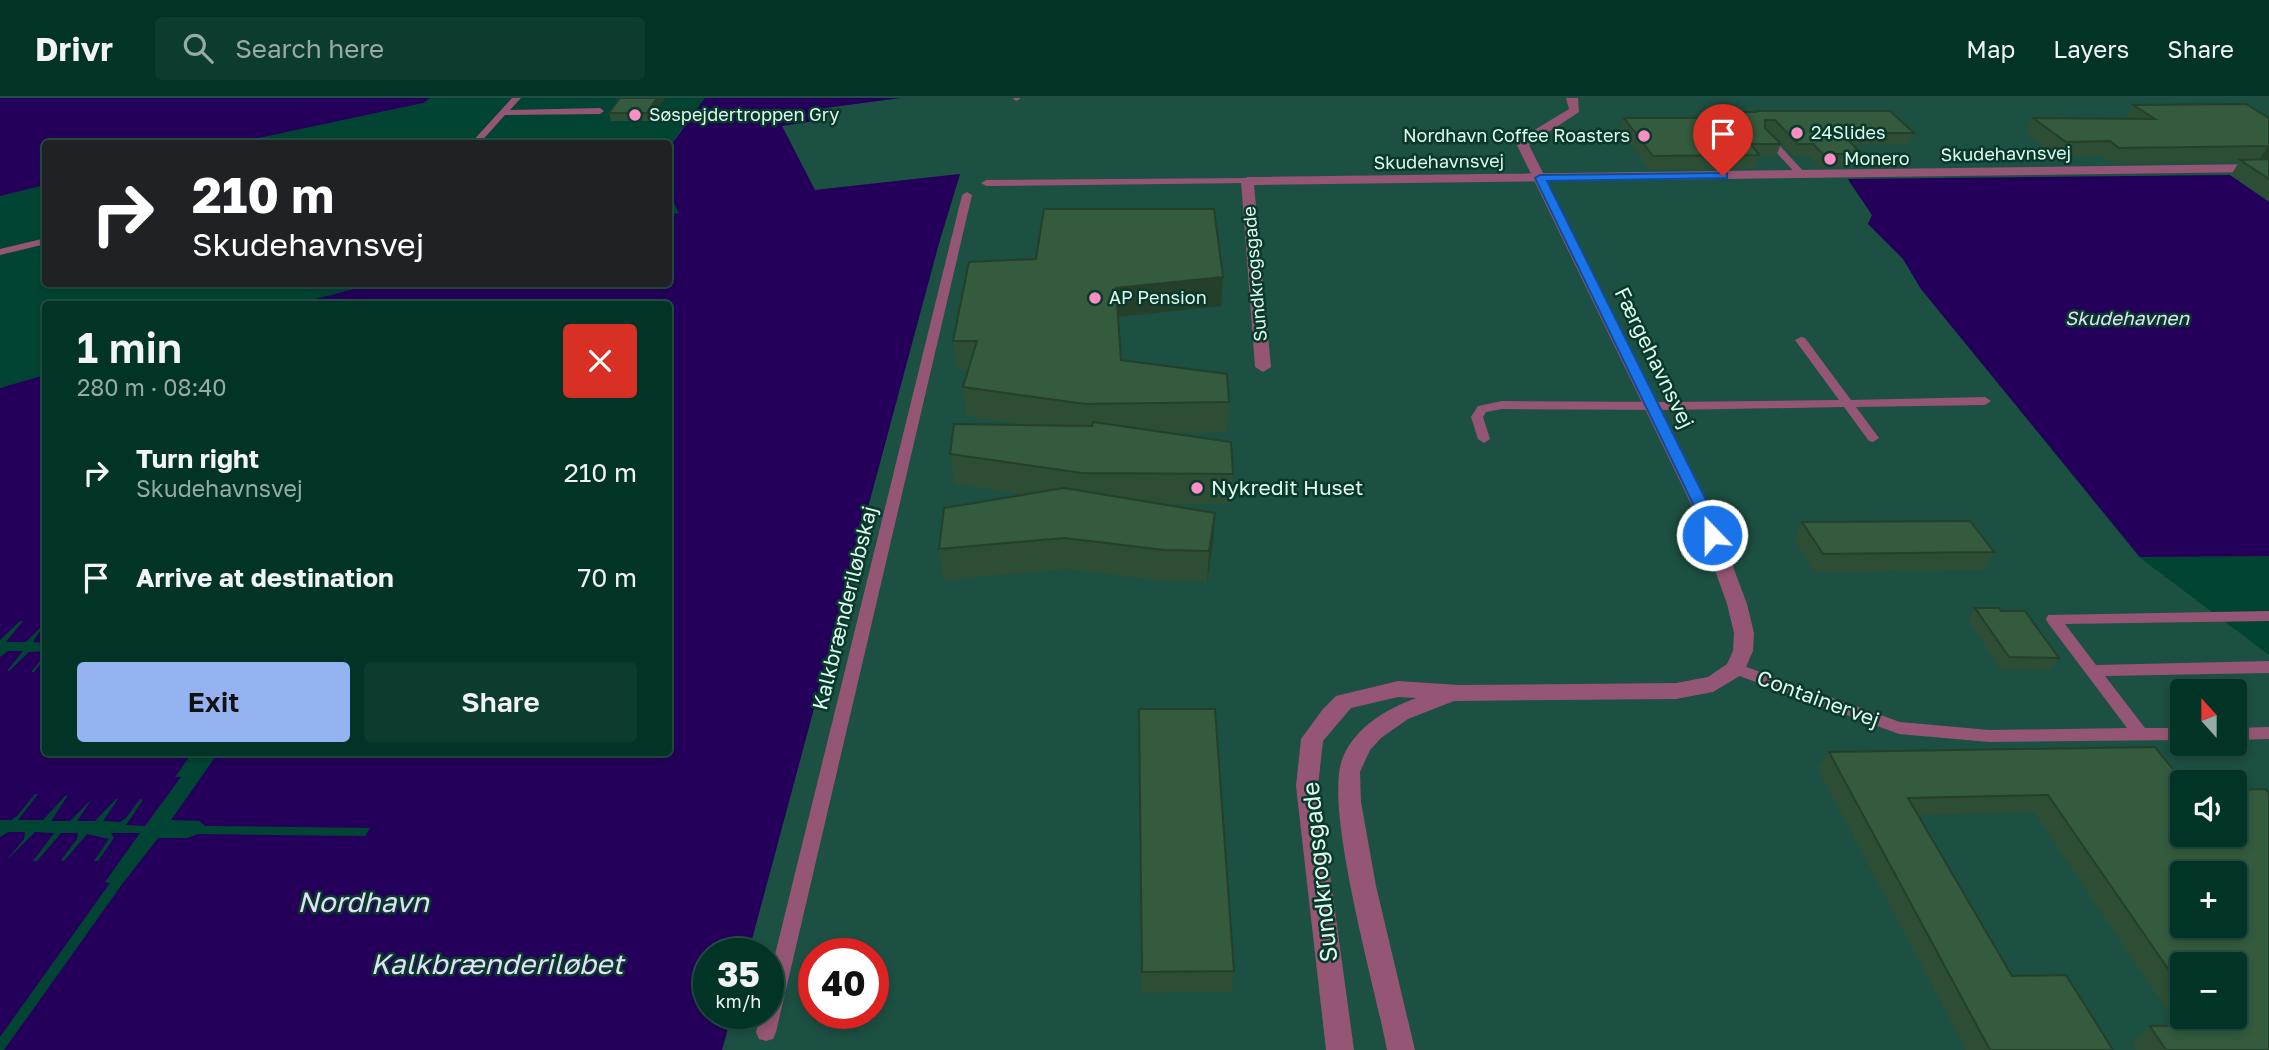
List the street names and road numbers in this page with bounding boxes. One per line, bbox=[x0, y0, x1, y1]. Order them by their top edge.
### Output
street label: Skudehavnsvej bbox=[1940, 141, 2071, 165]
street label: Skudehavnsvej bbox=[1373, 149, 1504, 173]
street label: Sundkrogsgade bbox=[1237, 206, 1271, 343]
street label: Færgehavnsvej bbox=[1609, 283, 1700, 433]
street label: Kalkbrænderiløbskaj bbox=[806, 503, 882, 712]
street label: Containervej bbox=[1753, 664, 1883, 732]
street label: Sundkrogsgade bbox=[1295, 781, 1342, 964]

